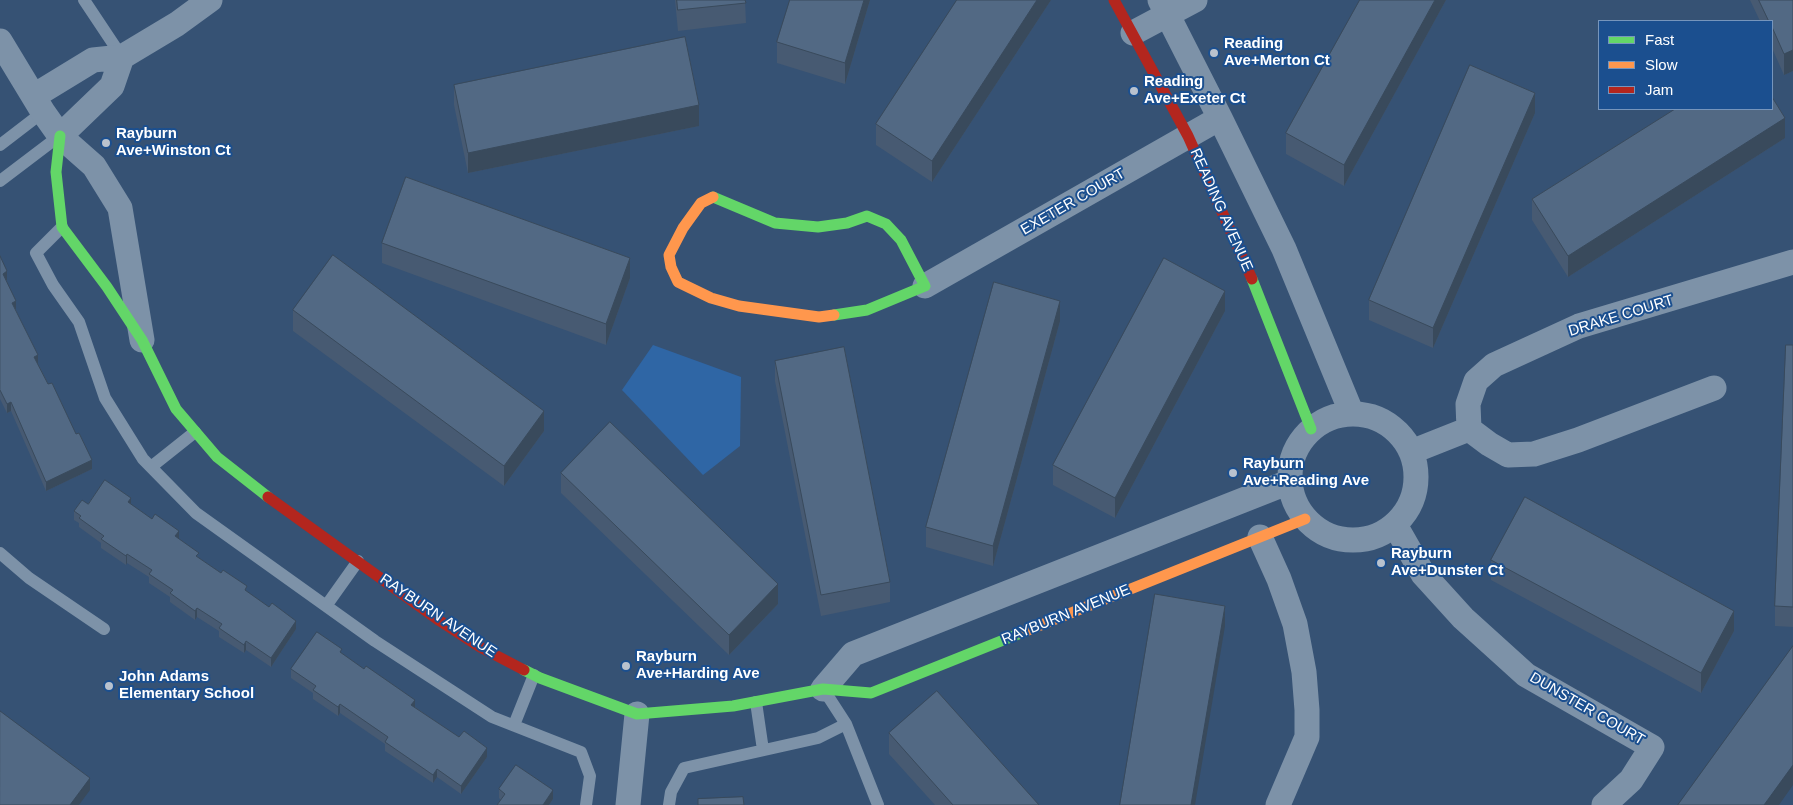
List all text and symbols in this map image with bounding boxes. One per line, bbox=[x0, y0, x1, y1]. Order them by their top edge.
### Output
legend bbox=[1598, 20, 1773, 110]
text: Fast bbox=[1645, 31, 1674, 48]
place label: Reading Ave+Merton Ct bbox=[1224, 35, 1330, 70]
marker: Reading Ave+Merton Ct bbox=[1208, 47, 1220, 59]
text: Slow bbox=[1645, 56, 1678, 73]
place label: Reading Ave+Exeter Ct bbox=[1144, 73, 1246, 108]
text: Jam bbox=[1645, 81, 1673, 98]
marker: Reading Ave+Exeter Ct bbox=[1128, 85, 1140, 97]
place label: Rayburn Ave+Winston Ct bbox=[116, 125, 231, 160]
marker: Rayburn Ave+Winston Ct bbox=[100, 137, 112, 149]
street label: READING AVENUE bbox=[1186, 146, 1256, 274]
street label: EXETER COURT bbox=[1018, 165, 1128, 239]
street label: DRAKE COURT bbox=[1566, 291, 1676, 341]
place label: Rayburn Ave+Reading Ave bbox=[1243, 455, 1369, 490]
marker: Rayburn Ave+Reading Ave bbox=[1227, 467, 1239, 479]
place label: Rayburn Ave+Dunster Ct bbox=[1391, 545, 1503, 580]
marker: Rayburn Ave+Dunster Ct bbox=[1375, 557, 1387, 569]
street label: RAYBURN AVENUE bbox=[376, 570, 500, 662]
street label: RAYBURN AVENUE bbox=[999, 581, 1133, 649]
place label: Rayburn Ave+Harding Ave bbox=[636, 648, 760, 683]
marker: Rayburn Ave+Harding Ave bbox=[620, 660, 632, 672]
place label: John Adams Elementary School bbox=[119, 668, 254, 703]
street label: DUNSTER COURT bbox=[1526, 669, 1648, 749]
marker: John Adams Elementary School bbox=[103, 680, 115, 692]

